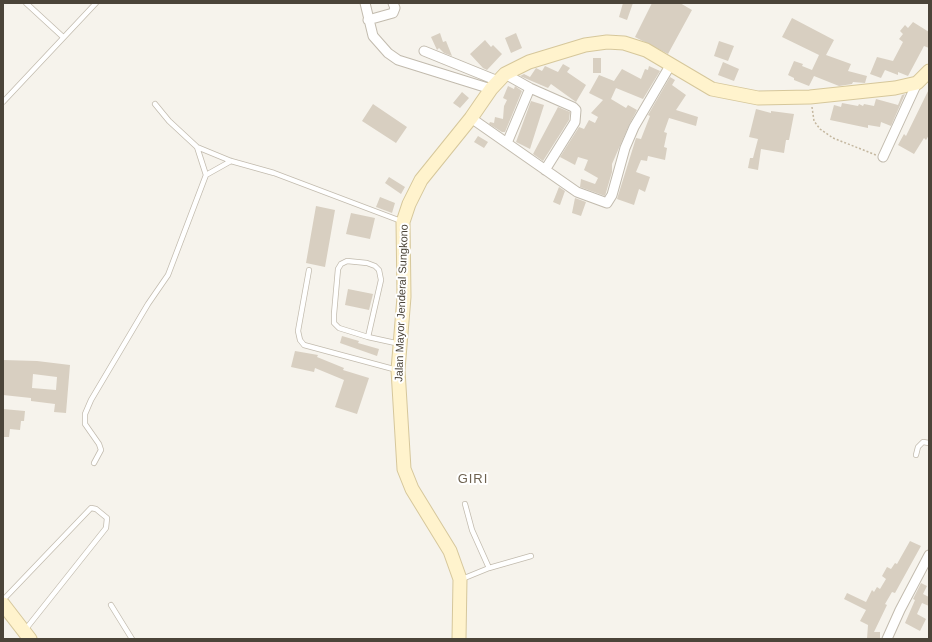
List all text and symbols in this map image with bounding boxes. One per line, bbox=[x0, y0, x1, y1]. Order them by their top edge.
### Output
street label: Jalan Mayor Jenderal Sungkono bbox=[393, 224, 411, 382]
district label: GIRI bbox=[458, 471, 488, 487]

